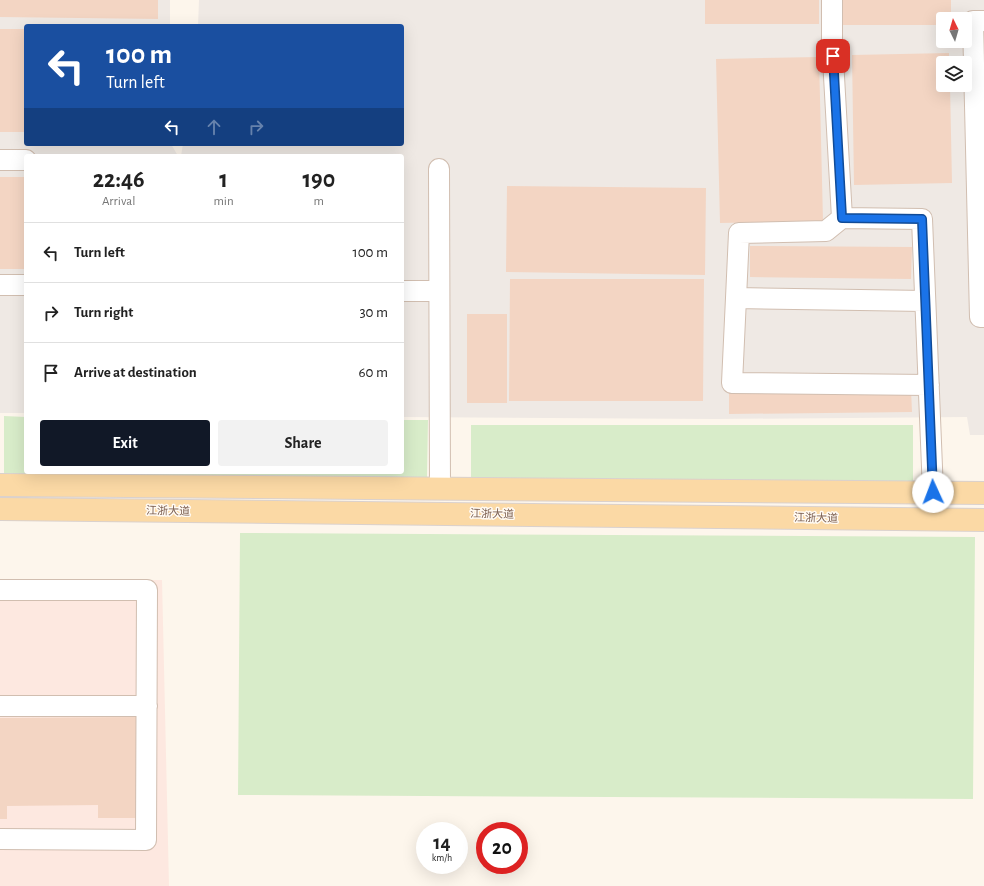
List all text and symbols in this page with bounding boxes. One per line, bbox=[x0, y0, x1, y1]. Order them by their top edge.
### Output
north arrow bbox=[936, 12, 972, 48]
map controls bbox=[936, 12, 972, 92]
pin bbox=[816, 39, 850, 73]
icon: left bbox=[40, 40, 92, 92]
text: 100 m bbox=[106, 41, 172, 69]
icon: arrive bbox=[822, 45, 844, 67]
button: layers bbox=[936, 56, 972, 92]
text: Turn left bbox=[106, 74, 165, 92]
icon: left bbox=[161, 116, 183, 138]
icon: ahead bbox=[203, 116, 225, 138]
icon: right bbox=[245, 116, 267, 138]
text: 22:46 bbox=[93, 168, 145, 192]
text: 1 bbox=[219, 168, 228, 192]
text: 190 bbox=[302, 168, 335, 192]
text: Arrival bbox=[102, 195, 135, 208]
text: min bbox=[213, 195, 234, 208]
text: m bbox=[314, 195, 324, 208]
icon: left bbox=[40, 242, 62, 264]
text: Turn left bbox=[74, 245, 125, 260]
text: 100 m bbox=[353, 245, 388, 260]
icon: right bbox=[40, 302, 62, 324]
text: Turn right bbox=[74, 305, 133, 320]
text: 30 m bbox=[359, 305, 388, 320]
icon: arrive bbox=[40, 362, 62, 384]
text: Arrive at destination bbox=[74, 365, 197, 380]
text: 60 m bbox=[359, 365, 388, 380]
button: Exit bbox=[40, 420, 210, 466]
button: Share bbox=[218, 420, 388, 466]
position arrow bbox=[912, 471, 954, 513]
street label: 江浙大道 bbox=[146, 504, 190, 517]
street label: 江浙大道 bbox=[470, 507, 514, 520]
street label: 江浙大道 bbox=[794, 511, 838, 524]
speed limit sign: 20 bbox=[476, 822, 528, 874]
text: 14 bbox=[433, 833, 451, 853]
text: km/h bbox=[432, 853, 452, 863]

